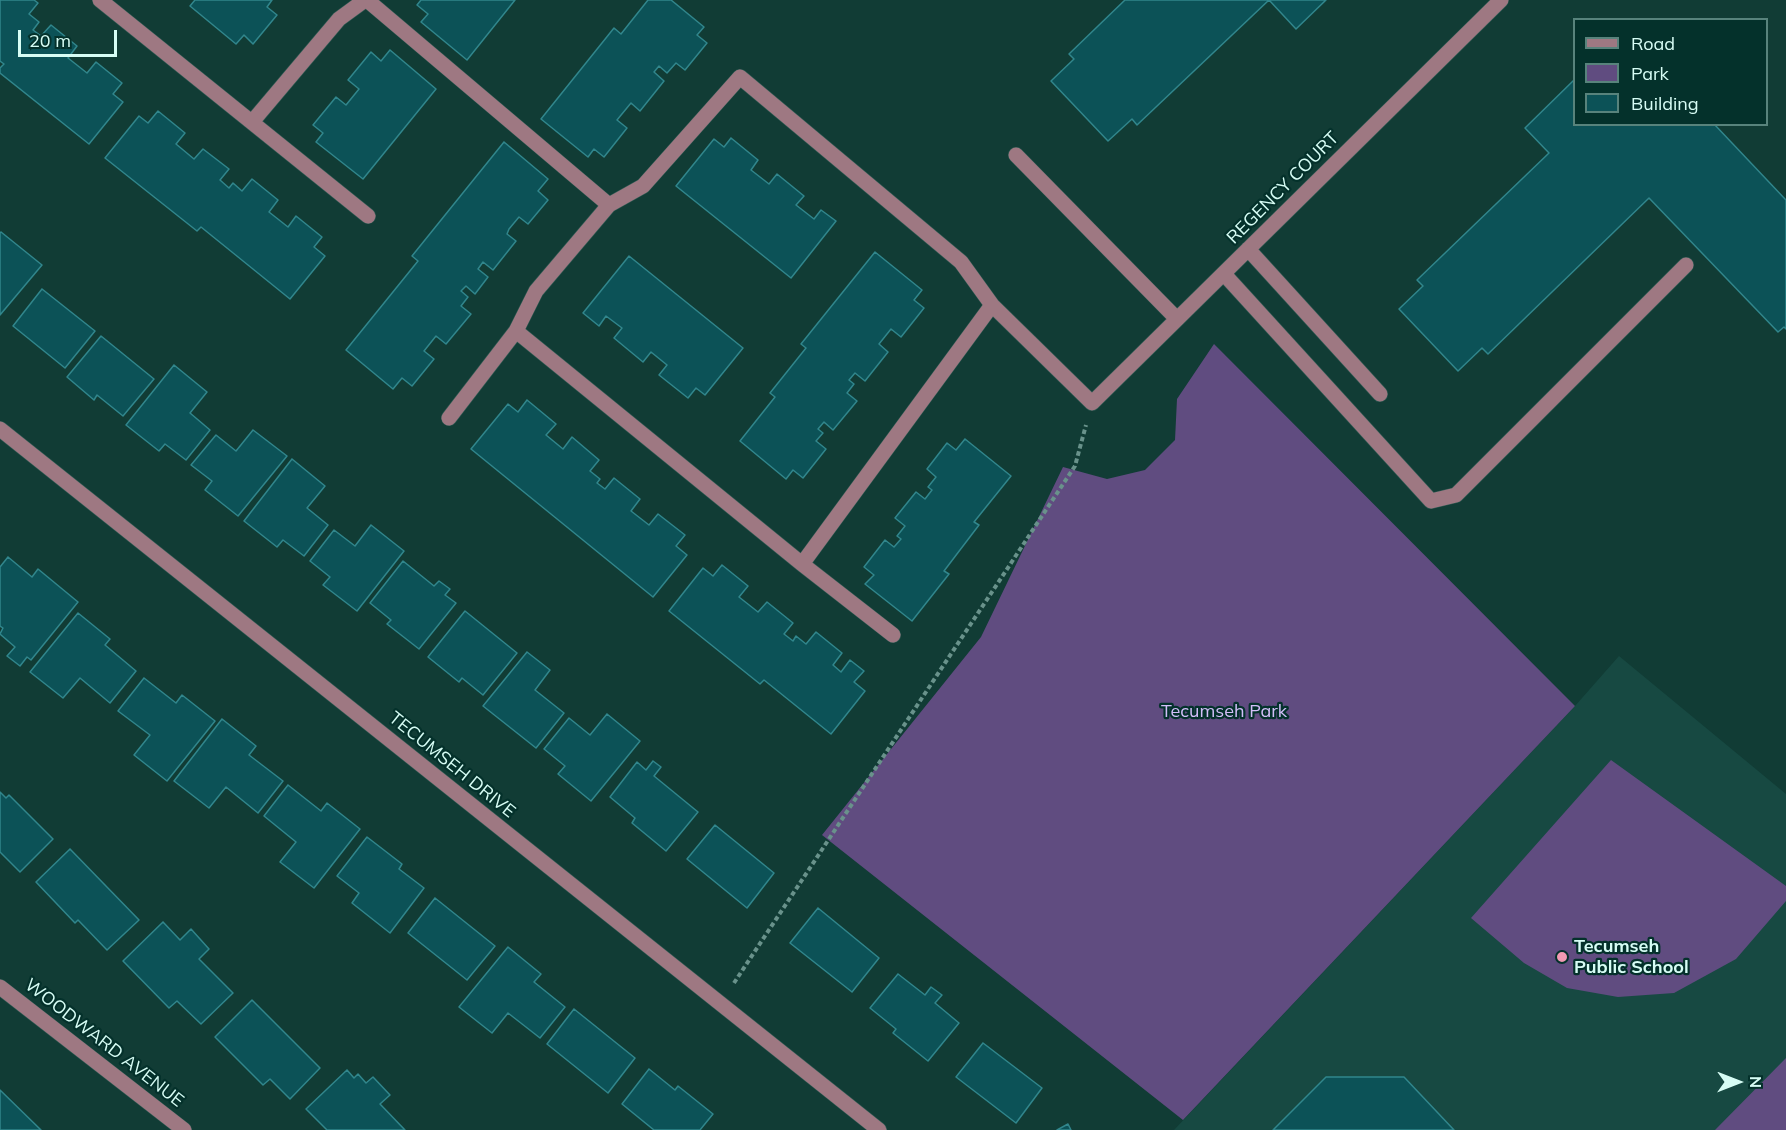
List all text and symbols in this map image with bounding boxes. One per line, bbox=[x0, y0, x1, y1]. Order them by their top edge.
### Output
scale bar bbox=[21, 18, 120, 56]
legend bbox=[1573, 18, 1768, 126]
text: 20 m bbox=[29, 29, 71, 52]
text: Road bbox=[1631, 32, 1675, 55]
text: Park bbox=[1631, 62, 1669, 85]
text: Building bbox=[1631, 92, 1699, 115]
street label: REGENCY COURT bbox=[1222, 127, 1344, 249]
park label: Tecumseh Park bbox=[1161, 701, 1287, 723]
street label: TECUMSEH DRIVE bbox=[384, 707, 520, 823]
place label: Tecumseh Public School bbox=[1574, 936, 1689, 978]
marker: Tecumseh Public School bbox=[1555, 950, 1569, 964]
street label: WOODWARD AVENUE bbox=[20, 974, 188, 1112]
north arrow bbox=[1708, 1052, 1768, 1112]
text: N bbox=[1746, 1076, 1766, 1088]

